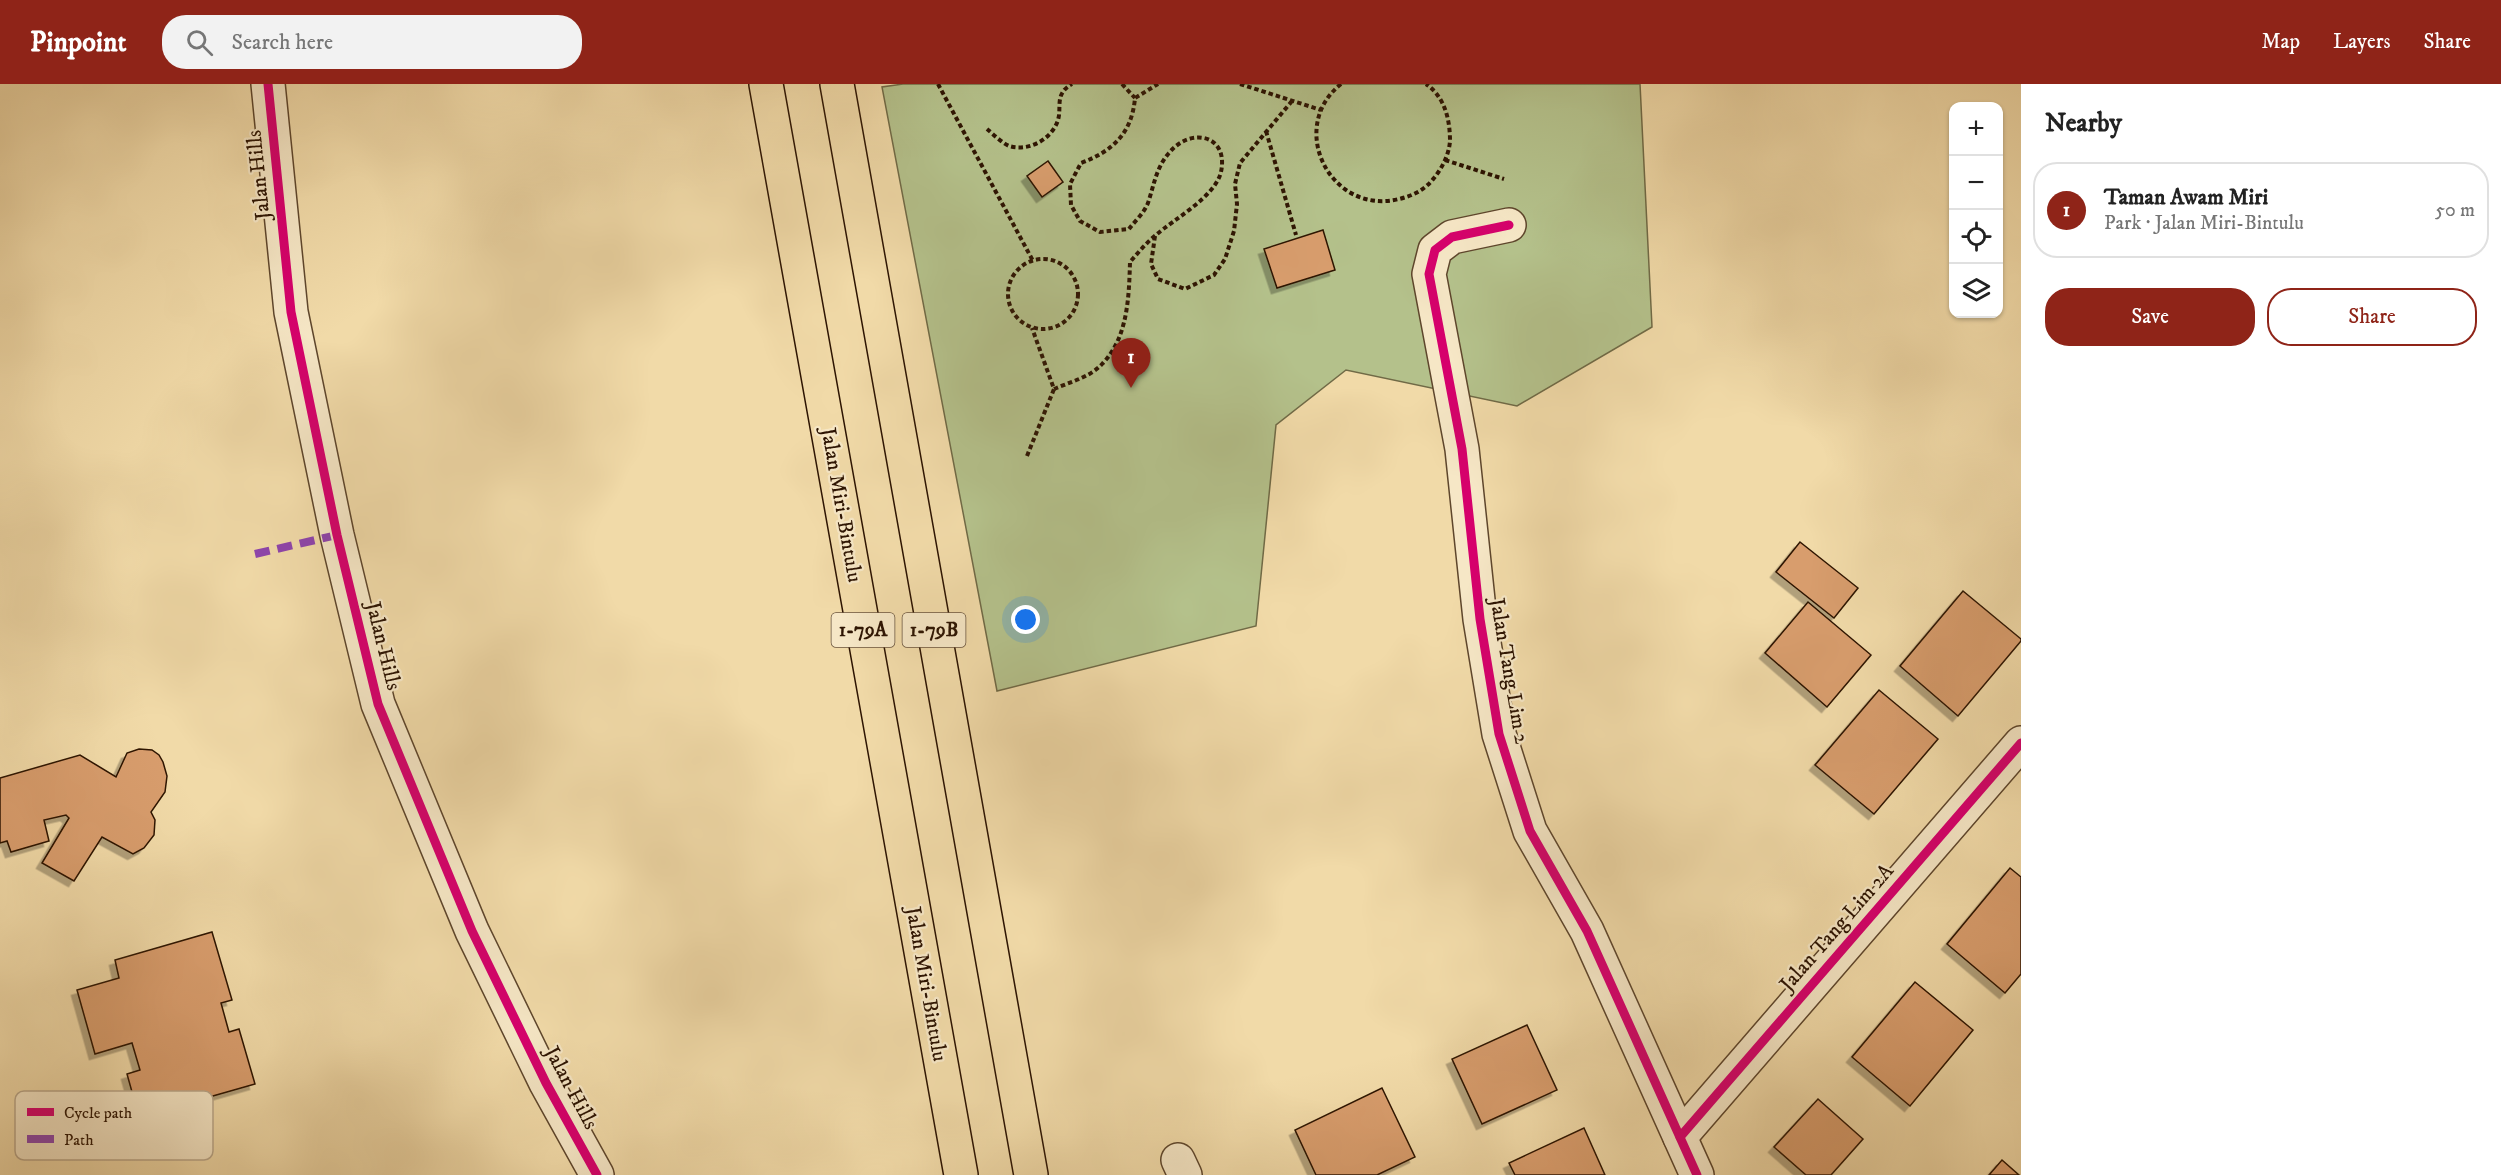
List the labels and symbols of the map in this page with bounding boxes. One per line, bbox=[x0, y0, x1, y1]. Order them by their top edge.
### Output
street label: Jalan Hills bbox=[241, 129, 277, 223]
pin: 1 bbox=[1112, 338, 1150, 388]
street label: Jalan Miri-Bintulu bbox=[814, 424, 867, 584]
street label: Jalan Tang Lim 2 bbox=[1483, 594, 1535, 746]
street label: Jalan Hills bbox=[359, 597, 407, 693]
your location bbox=[1011, 605, 1040, 634]
road number: 1-79A bbox=[832, 613, 894, 647]
road number: 1-79B bbox=[902, 613, 966, 647]
street label: Jalan Tang Lim 2A bbox=[1773, 858, 1900, 999]
street label: Jalan Miri-Bintulu bbox=[899, 903, 952, 1063]
street label: Jalan Hills bbox=[537, 1040, 604, 1134]
legend bbox=[15, 1091, 213, 1160]
text: Cycle path bbox=[64, 1103, 133, 1123]
text: Path bbox=[64, 1130, 94, 1150]

